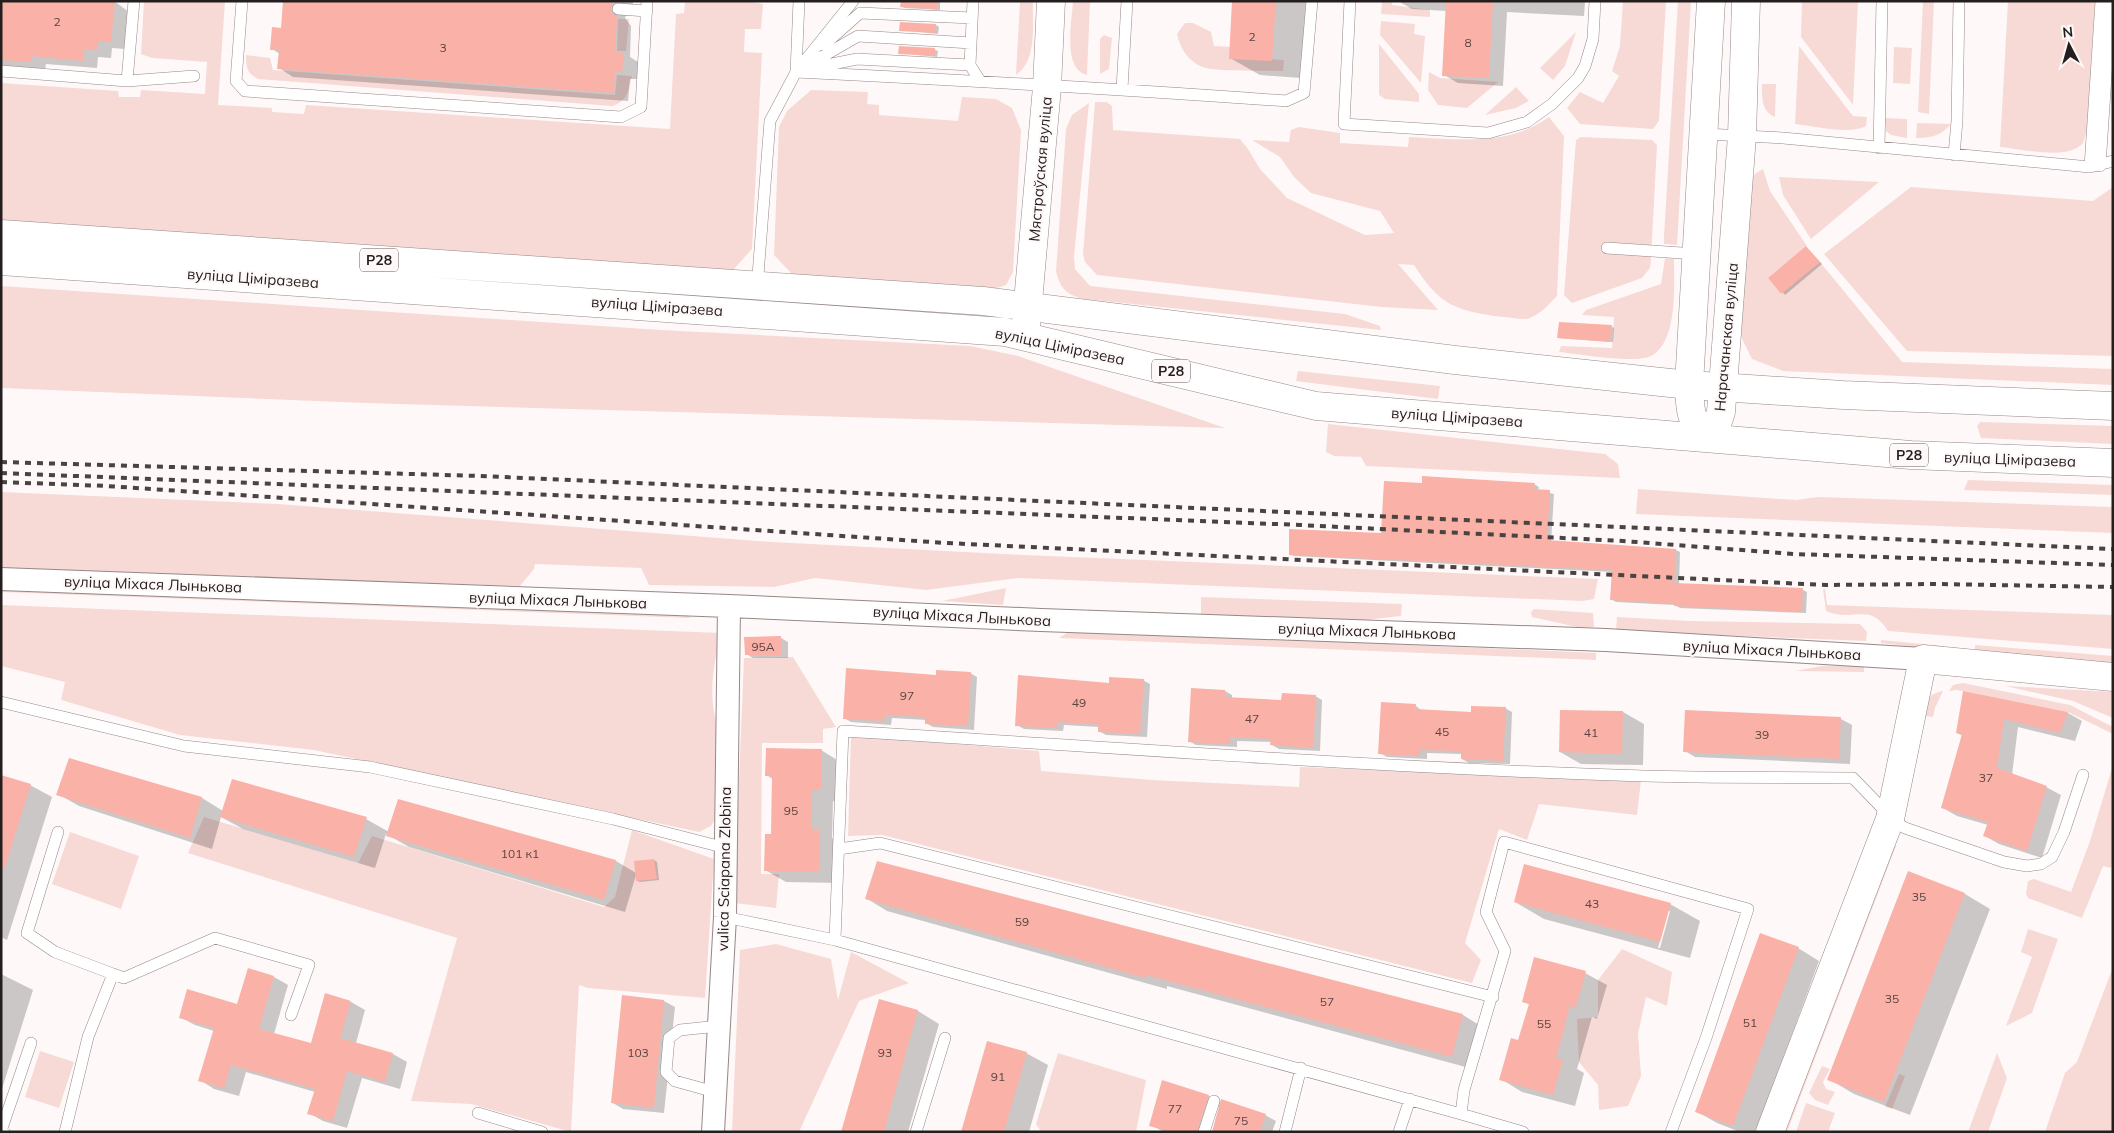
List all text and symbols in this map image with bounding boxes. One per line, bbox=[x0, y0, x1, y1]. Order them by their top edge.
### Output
house number: 2 bbox=[53, 14, 61, 29]
north arrow bbox=[2044, 20, 2094, 70]
text: N bbox=[2061, 23, 2074, 42]
house number: 2 bbox=[1248, 29, 1256, 44]
house number: 8 bbox=[1464, 35, 1472, 50]
house number: 3 bbox=[439, 40, 447, 55]
street label: Мястраўская вуліца bbox=[1024, 96, 1056, 242]
road number: Р28 bbox=[360, 248, 398, 272]
street label: Нарачанская вуліца bbox=[1710, 262, 1742, 412]
street label: вуліца Ціміразева bbox=[186, 264, 320, 292]
street label: вуліца Ціміразева bbox=[590, 292, 724, 320]
street label: вуліца Ціміразева bbox=[993, 323, 1127, 369]
road number: Р28 bbox=[1152, 360, 1190, 382]
street label: вуліца Ціміразева bbox=[1390, 403, 1524, 431]
road number: Р28 bbox=[1890, 444, 1928, 466]
street label: вуліца Ціміразева bbox=[1944, 447, 2076, 471]
street label: вуліца Міхася Лынькова bbox=[63, 571, 243, 597]
street label: вуліца Міхася Лынькова bbox=[468, 587, 648, 613]
street label: вуліца Міхася Лынькова bbox=[872, 602, 1052, 630]
street label: вуліца Міхася Лынькова bbox=[1277, 618, 1457, 644]
street label: вуліца Міхася Лынькова bbox=[1682, 636, 1862, 664]
house number: 95А bbox=[751, 639, 775, 654]
house number: 97 bbox=[900, 688, 914, 703]
house number: 49 bbox=[1072, 695, 1086, 710]
house number: 47 bbox=[1245, 711, 1259, 726]
house number: 45 bbox=[1435, 724, 1449, 739]
house number: 41 bbox=[1584, 725, 1598, 740]
house number: 39 bbox=[1755, 727, 1769, 742]
house number: 37 bbox=[1979, 770, 1993, 785]
street label: vulica Sciapana Zlobina bbox=[713, 787, 735, 951]
house number: 95 bbox=[784, 803, 798, 818]
house number: 101 к1 bbox=[501, 846, 539, 861]
house number: 35 bbox=[1912, 889, 1926, 904]
house number: 43 bbox=[1585, 896, 1599, 911]
house number: 59 bbox=[1015, 914, 1029, 929]
house number: 35 bbox=[1885, 991, 1899, 1006]
house number: 57 bbox=[1320, 994, 1334, 1009]
house number: 51 bbox=[1743, 1015, 1757, 1030]
house number: 55 bbox=[1537, 1016, 1551, 1031]
house number: 103 bbox=[627, 1045, 649, 1060]
house number: 93 bbox=[878, 1045, 892, 1060]
house number: 91 bbox=[991, 1069, 1005, 1084]
house number: 77 bbox=[1168, 1101, 1182, 1116]
house number: 75 bbox=[1234, 1113, 1248, 1128]

